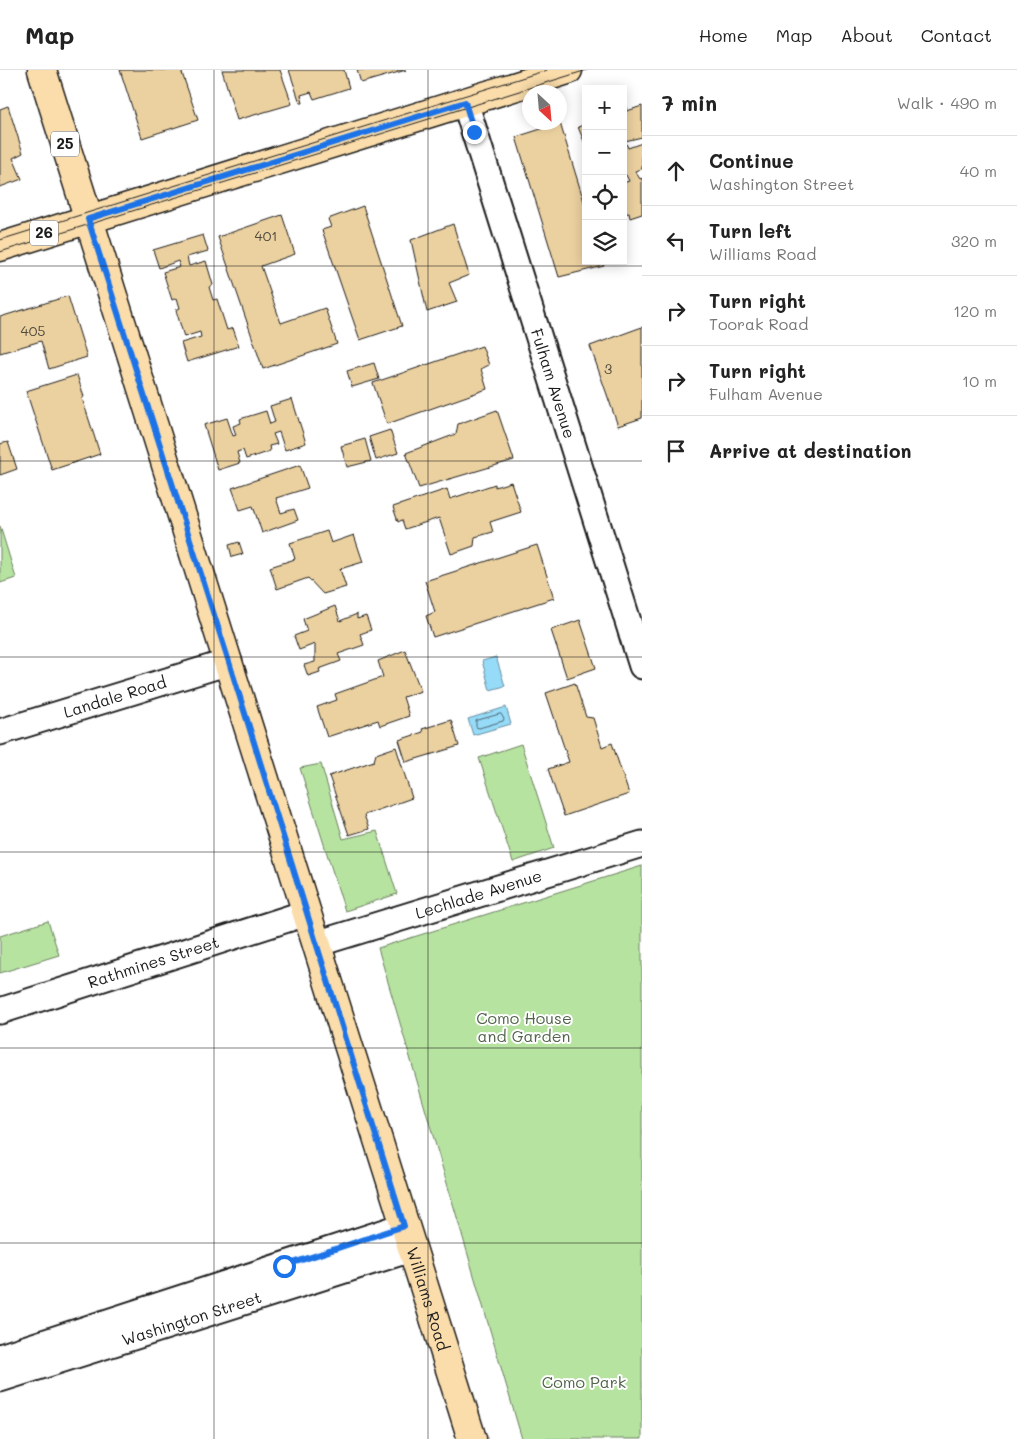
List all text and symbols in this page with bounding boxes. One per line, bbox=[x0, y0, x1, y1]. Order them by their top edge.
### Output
text: Map bbox=[25, 19, 74, 50]
text: Home bbox=[699, 23, 748, 47]
text: Map bbox=[776, 23, 812, 47]
text: About bbox=[840, 23, 893, 47]
text: Contact bbox=[921, 23, 992, 47]
north arrow bbox=[522, 85, 567, 130]
map controls bbox=[582, 85, 627, 265]
button: + bbox=[582, 85, 627, 130]
text: 7 min bbox=[662, 89, 717, 116]
text: Walk · 490 m bbox=[897, 92, 997, 113]
route end bbox=[463, 121, 486, 144]
button: − bbox=[582, 130, 627, 175]
road number: 25 bbox=[51, 132, 79, 156]
text: Continue bbox=[709, 148, 794, 173]
icon: ahead bbox=[662, 157, 690, 185]
text: 40 m bbox=[960, 160, 997, 181]
text: Washington Street bbox=[709, 173, 854, 194]
button: locate bbox=[582, 175, 627, 220]
text: Turn left bbox=[709, 218, 792, 243]
road number: 26 bbox=[30, 220, 58, 246]
button: layers bbox=[582, 220, 627, 265]
house number: 401 bbox=[254, 226, 278, 245]
icon: left bbox=[662, 227, 690, 255]
text: 320 m bbox=[951, 230, 997, 251]
text: Williams Road bbox=[709, 243, 816, 264]
text: Turn right bbox=[709, 288, 806, 313]
icon: right bbox=[662, 297, 690, 325]
text: 120 m bbox=[953, 300, 997, 321]
text: Toorak Road bbox=[709, 313, 808, 334]
house number: 405 bbox=[20, 321, 46, 340]
street label: Fulham Avenue bbox=[527, 326, 581, 441]
text: Turn right bbox=[709, 358, 806, 383]
house number: 3 bbox=[604, 359, 612, 378]
icon: right bbox=[662, 367, 690, 395]
text: 10 m bbox=[962, 370, 997, 391]
text: Fulham Avenue bbox=[709, 383, 823, 404]
icon: arrive bbox=[662, 437, 690, 465]
text: Arrive at destination bbox=[709, 438, 912, 463]
street label: Landale Road bbox=[61, 671, 169, 722]
street label: Lechlade Avenue bbox=[413, 864, 544, 923]
street label: Rathmines Street bbox=[85, 931, 221, 992]
park label: Como House and Garden bbox=[476, 1007, 572, 1046]
street label: Williams Road bbox=[402, 1244, 455, 1353]
route start bbox=[273, 1255, 296, 1278]
street label: Washington Street bbox=[119, 1286, 264, 1350]
park label: Como Park bbox=[542, 1371, 626, 1392]

